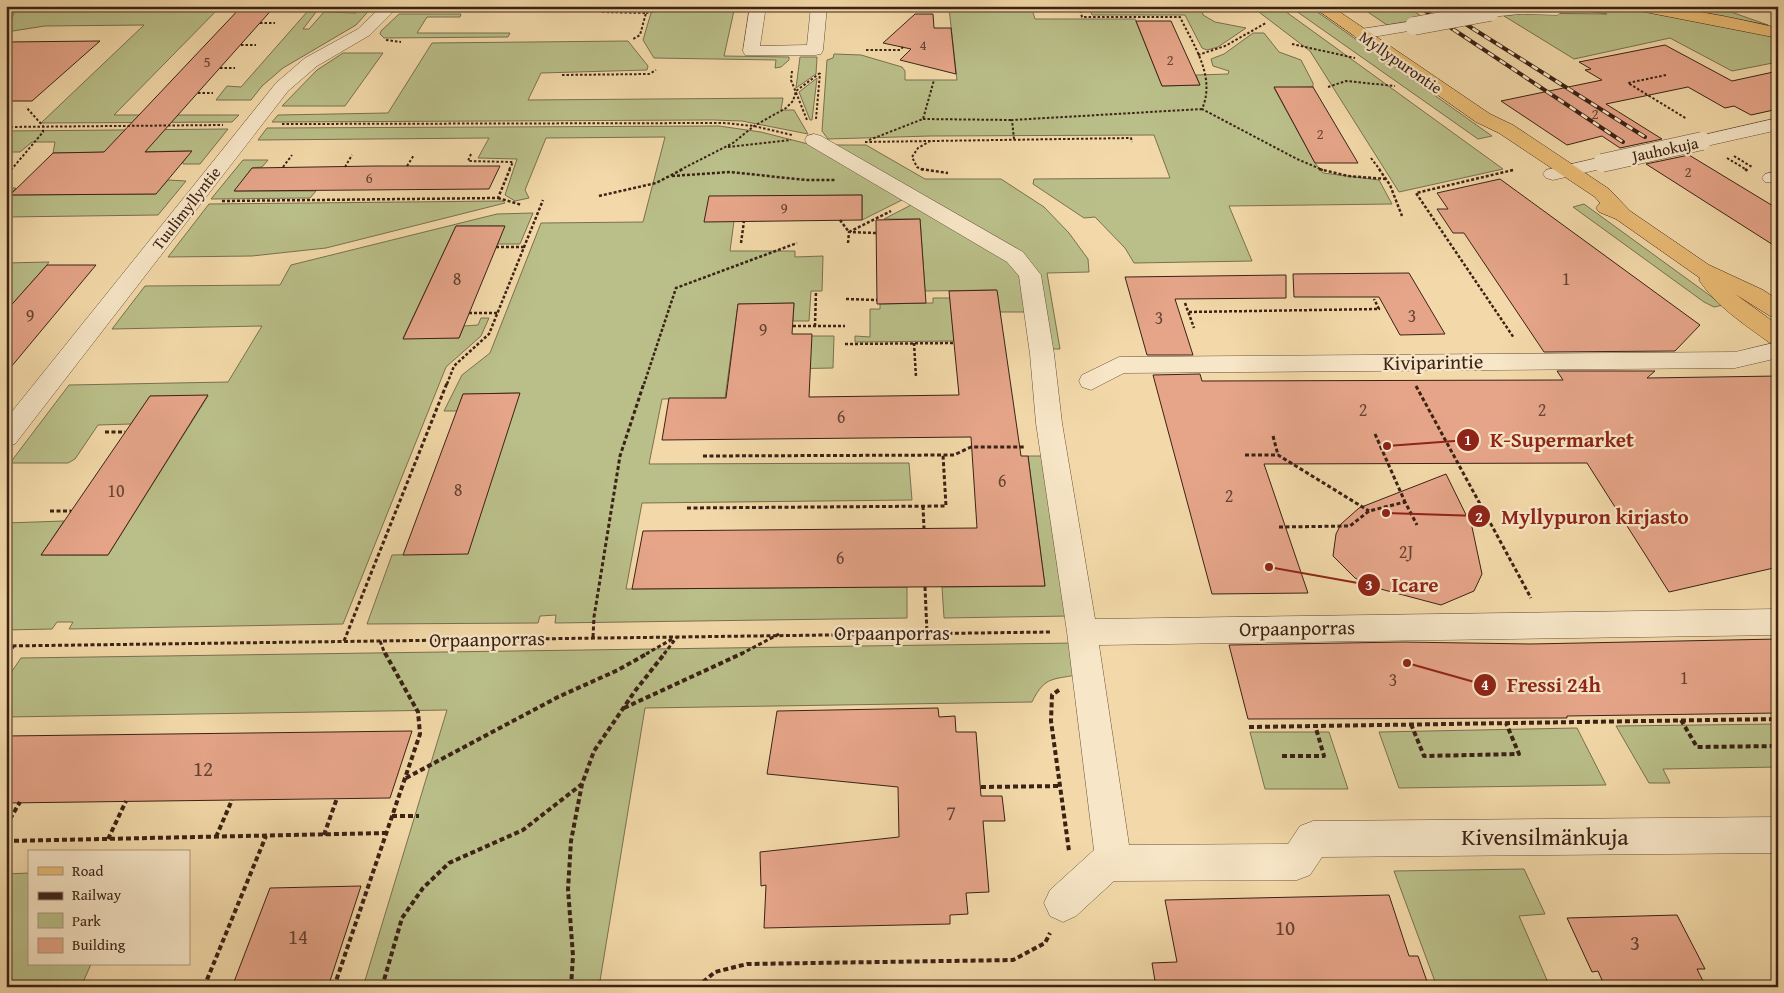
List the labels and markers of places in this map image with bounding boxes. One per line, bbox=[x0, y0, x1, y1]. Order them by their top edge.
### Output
callout: K-Supermarket bbox=[1455, 422, 1644, 458]
callout: Myllypuron kirjasto bbox=[1466, 498, 1699, 534]
callout: Icare bbox=[1357, 567, 1449, 603]
callout: Fressi 24h bbox=[1473, 667, 1611, 703]

